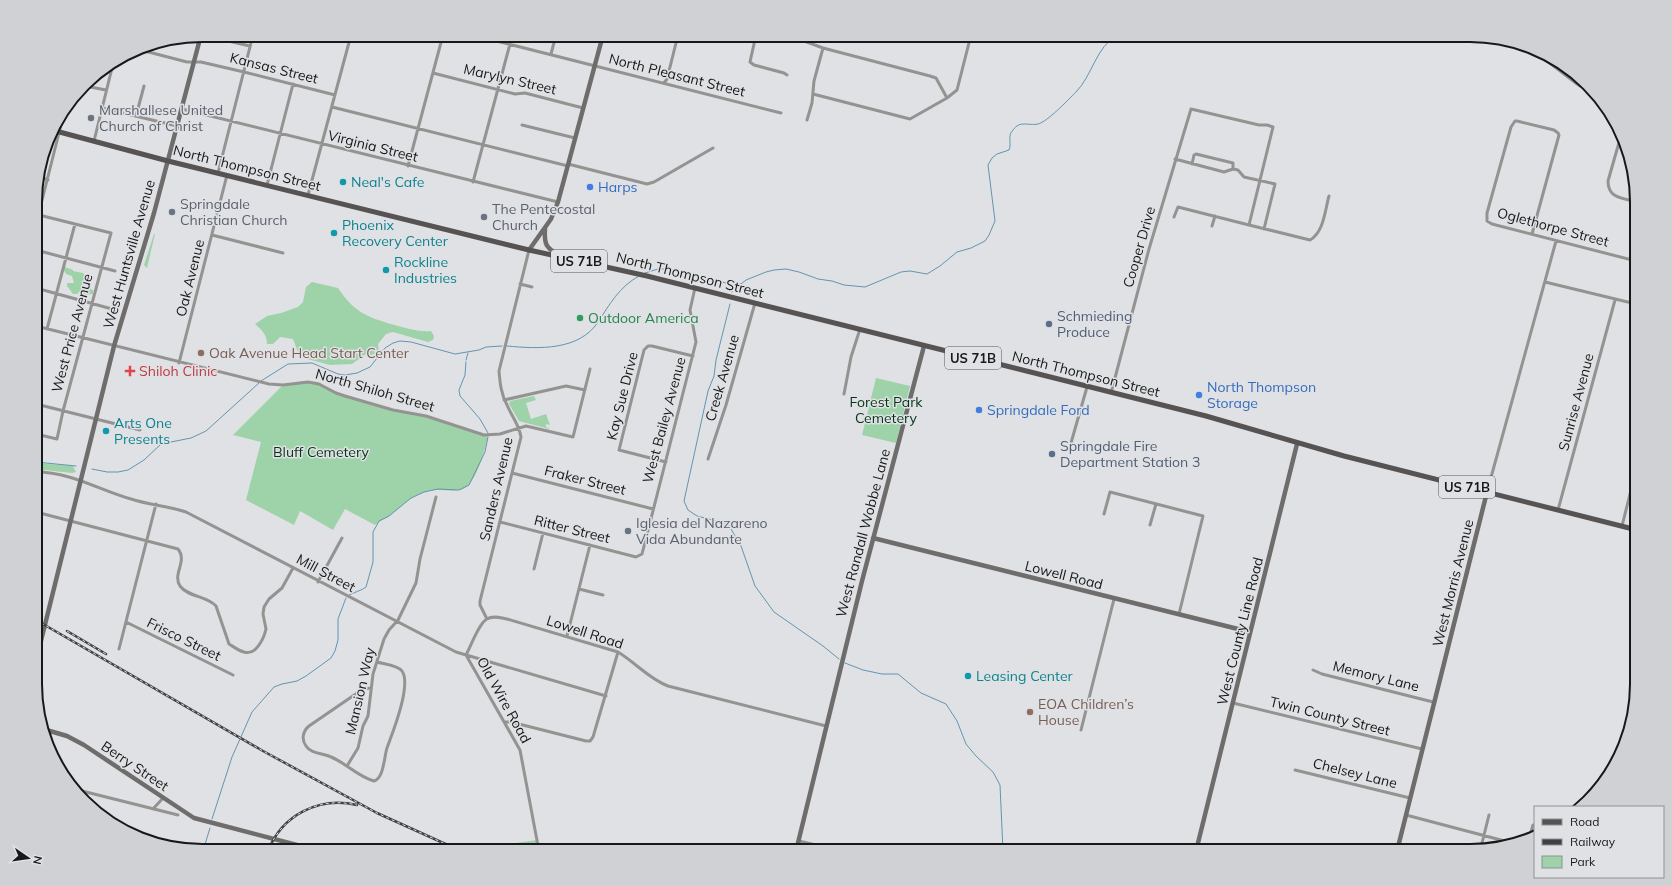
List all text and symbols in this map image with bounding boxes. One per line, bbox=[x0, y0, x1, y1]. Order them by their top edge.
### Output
street label: Kansas Street bbox=[228, 48, 320, 88]
street label: North Pleasant Street bbox=[607, 49, 747, 101]
street label: Marylyn Street bbox=[462, 60, 558, 98]
place label: Marshallese United Church of Christ bbox=[99, 101, 223, 135]
marker: Marshallese United Church of Christ bbox=[86, 113, 96, 123]
street label: Virginia Street bbox=[326, 126, 420, 166]
street label: North Thompson Street bbox=[171, 141, 323, 195]
place label: Neal's Cafe bbox=[351, 173, 424, 191]
marker: Neal's Cafe bbox=[338, 177, 348, 187]
street label: West Huntsville Avenue bbox=[99, 178, 159, 330]
place label: Harps bbox=[598, 178, 638, 196]
marker: Harps bbox=[585, 182, 595, 192]
place label: Springdale Christian Church bbox=[180, 195, 288, 229]
place label: The Pentecostal Church bbox=[492, 200, 595, 234]
street label: Oglethorpe Street bbox=[1495, 203, 1611, 251]
street label: Cooper Drive bbox=[1119, 204, 1159, 290]
marker: Springdale Christian Church bbox=[167, 207, 177, 217]
marker: The Pentecostal Church bbox=[479, 212, 489, 222]
place label: Phoenix Recovery Center bbox=[342, 216, 449, 250]
marker: Phoenix Recovery Center bbox=[329, 228, 339, 238]
street label: Oak Avenue bbox=[172, 238, 208, 318]
street label: North Thompson Street bbox=[614, 248, 766, 302]
road number: US 71B bbox=[551, 250, 607, 272]
place label: Rockline Industries bbox=[394, 253, 457, 287]
marker: Rockline Industries bbox=[381, 265, 391, 275]
street label: West Price Avenue bbox=[48, 272, 96, 394]
place label: Schmieding Produce bbox=[1057, 307, 1132, 341]
place label: Outdoor America bbox=[588, 309, 699, 327]
marker: Outdoor America bbox=[575, 313, 585, 323]
marker: Schmieding Produce bbox=[1044, 319, 1054, 329]
street label: Creek Avenue bbox=[701, 333, 743, 423]
place label: Oak Avenue Head Start Center bbox=[209, 344, 410, 362]
road number: US 71B bbox=[945, 347, 1001, 369]
street label: North Thompson Street bbox=[1010, 347, 1162, 401]
marker: Oak Avenue Head Start Center bbox=[196, 348, 206, 358]
street label: Kay Sue Drive bbox=[602, 350, 642, 442]
street label: Sunrise Avenue bbox=[1554, 351, 1598, 453]
street label: West Bailey Avenue bbox=[639, 355, 689, 485]
place label: Shiloh Clinic bbox=[139, 362, 217, 380]
street label: North Shiloh Street bbox=[313, 364, 437, 416]
marker: Shiloh Clinic bbox=[124, 365, 136, 377]
place label: North Thompson Storage bbox=[1207, 378, 1316, 412]
marker: North Thompson Storage bbox=[1194, 390, 1204, 400]
park label: Forest Park Cemetery bbox=[849, 393, 923, 427]
place label: Springdale Ford bbox=[987, 401, 1090, 419]
marker: Springdale Ford bbox=[974, 405, 984, 415]
place label: Arts One Presents bbox=[114, 414, 172, 448]
marker: Arts One Presents bbox=[101, 426, 111, 436]
street label: Sanders Avenue bbox=[475, 435, 517, 543]
place label: Springdale Fire Department Station 3 bbox=[1060, 437, 1200, 471]
park label: Bluff Cemetery bbox=[273, 443, 369, 461]
street label: West Randall Wobbe Lane bbox=[832, 447, 894, 619]
marker: Springdale Fire Department Station 3 bbox=[1047, 449, 1057, 459]
street label: Fraker Street bbox=[542, 461, 628, 499]
road number: US 71B bbox=[1439, 476, 1495, 498]
street label: Ritter Street bbox=[532, 511, 612, 547]
place label: Iglesia del Nazareno Vida Abundante bbox=[636, 514, 768, 548]
street label: West Morris Avenue bbox=[1428, 517, 1478, 649]
marker: Iglesia del Nazareno Vida Abundante bbox=[623, 526, 633, 536]
street label: Mill Street bbox=[293, 550, 359, 596]
street label: West County Line Road bbox=[1213, 555, 1267, 707]
street label: Lowell Road bbox=[1023, 557, 1105, 593]
street label: Lowell Road bbox=[544, 611, 626, 653]
street label: Frisco Street bbox=[144, 613, 224, 665]
street label: Mansion Way bbox=[341, 645, 379, 737]
street label: Old Wire Road bbox=[473, 654, 535, 746]
street label: Memory Lane bbox=[1331, 657, 1421, 695]
place label: Leasing Center bbox=[976, 667, 1074, 685]
marker: Leasing Center bbox=[963, 671, 973, 681]
street label: Twin County Street bbox=[1268, 692, 1392, 740]
place label: EOA Children’s House bbox=[1038, 695, 1134, 729]
marker: EOA Children’s House bbox=[1025, 707, 1035, 717]
street label: Berry Street bbox=[98, 737, 172, 795]
street label: Chelsey Lane bbox=[1311, 754, 1399, 792]
legend bbox=[1534, 806, 1664, 878]
text: Road bbox=[1570, 814, 1599, 829]
text: Railway bbox=[1570, 834, 1616, 849]
north arrow bbox=[8, 838, 48, 878]
text: Park bbox=[1570, 854, 1596, 869]
text: N bbox=[30, 855, 45, 866]

